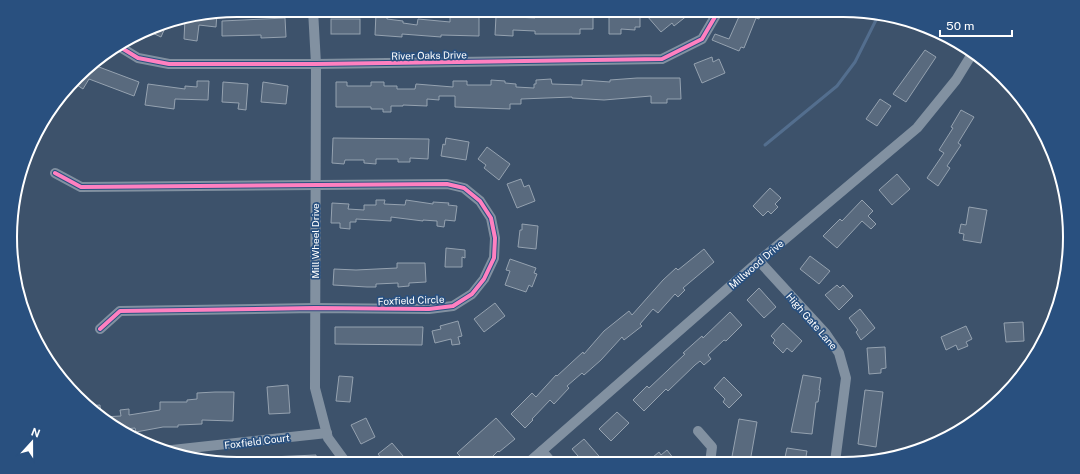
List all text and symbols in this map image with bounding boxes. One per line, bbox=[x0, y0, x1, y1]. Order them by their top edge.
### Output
scale bar bbox=[940, 12, 1012, 38]
text: 50 m bbox=[946, 19, 974, 33]
street label: River Oaks Drive bbox=[391, 48, 467, 62]
street label: Mill Wheel Drive bbox=[309, 203, 321, 279]
street label: Millwood Drive bbox=[726, 237, 786, 291]
street label: High Gate Lane bbox=[784, 290, 840, 352]
street label: Foxfield Circle bbox=[377, 293, 445, 307]
north arrow bbox=[12, 422, 52, 462]
text: N bbox=[29, 426, 42, 440]
street label: Foxfield Court bbox=[224, 431, 290, 451]

